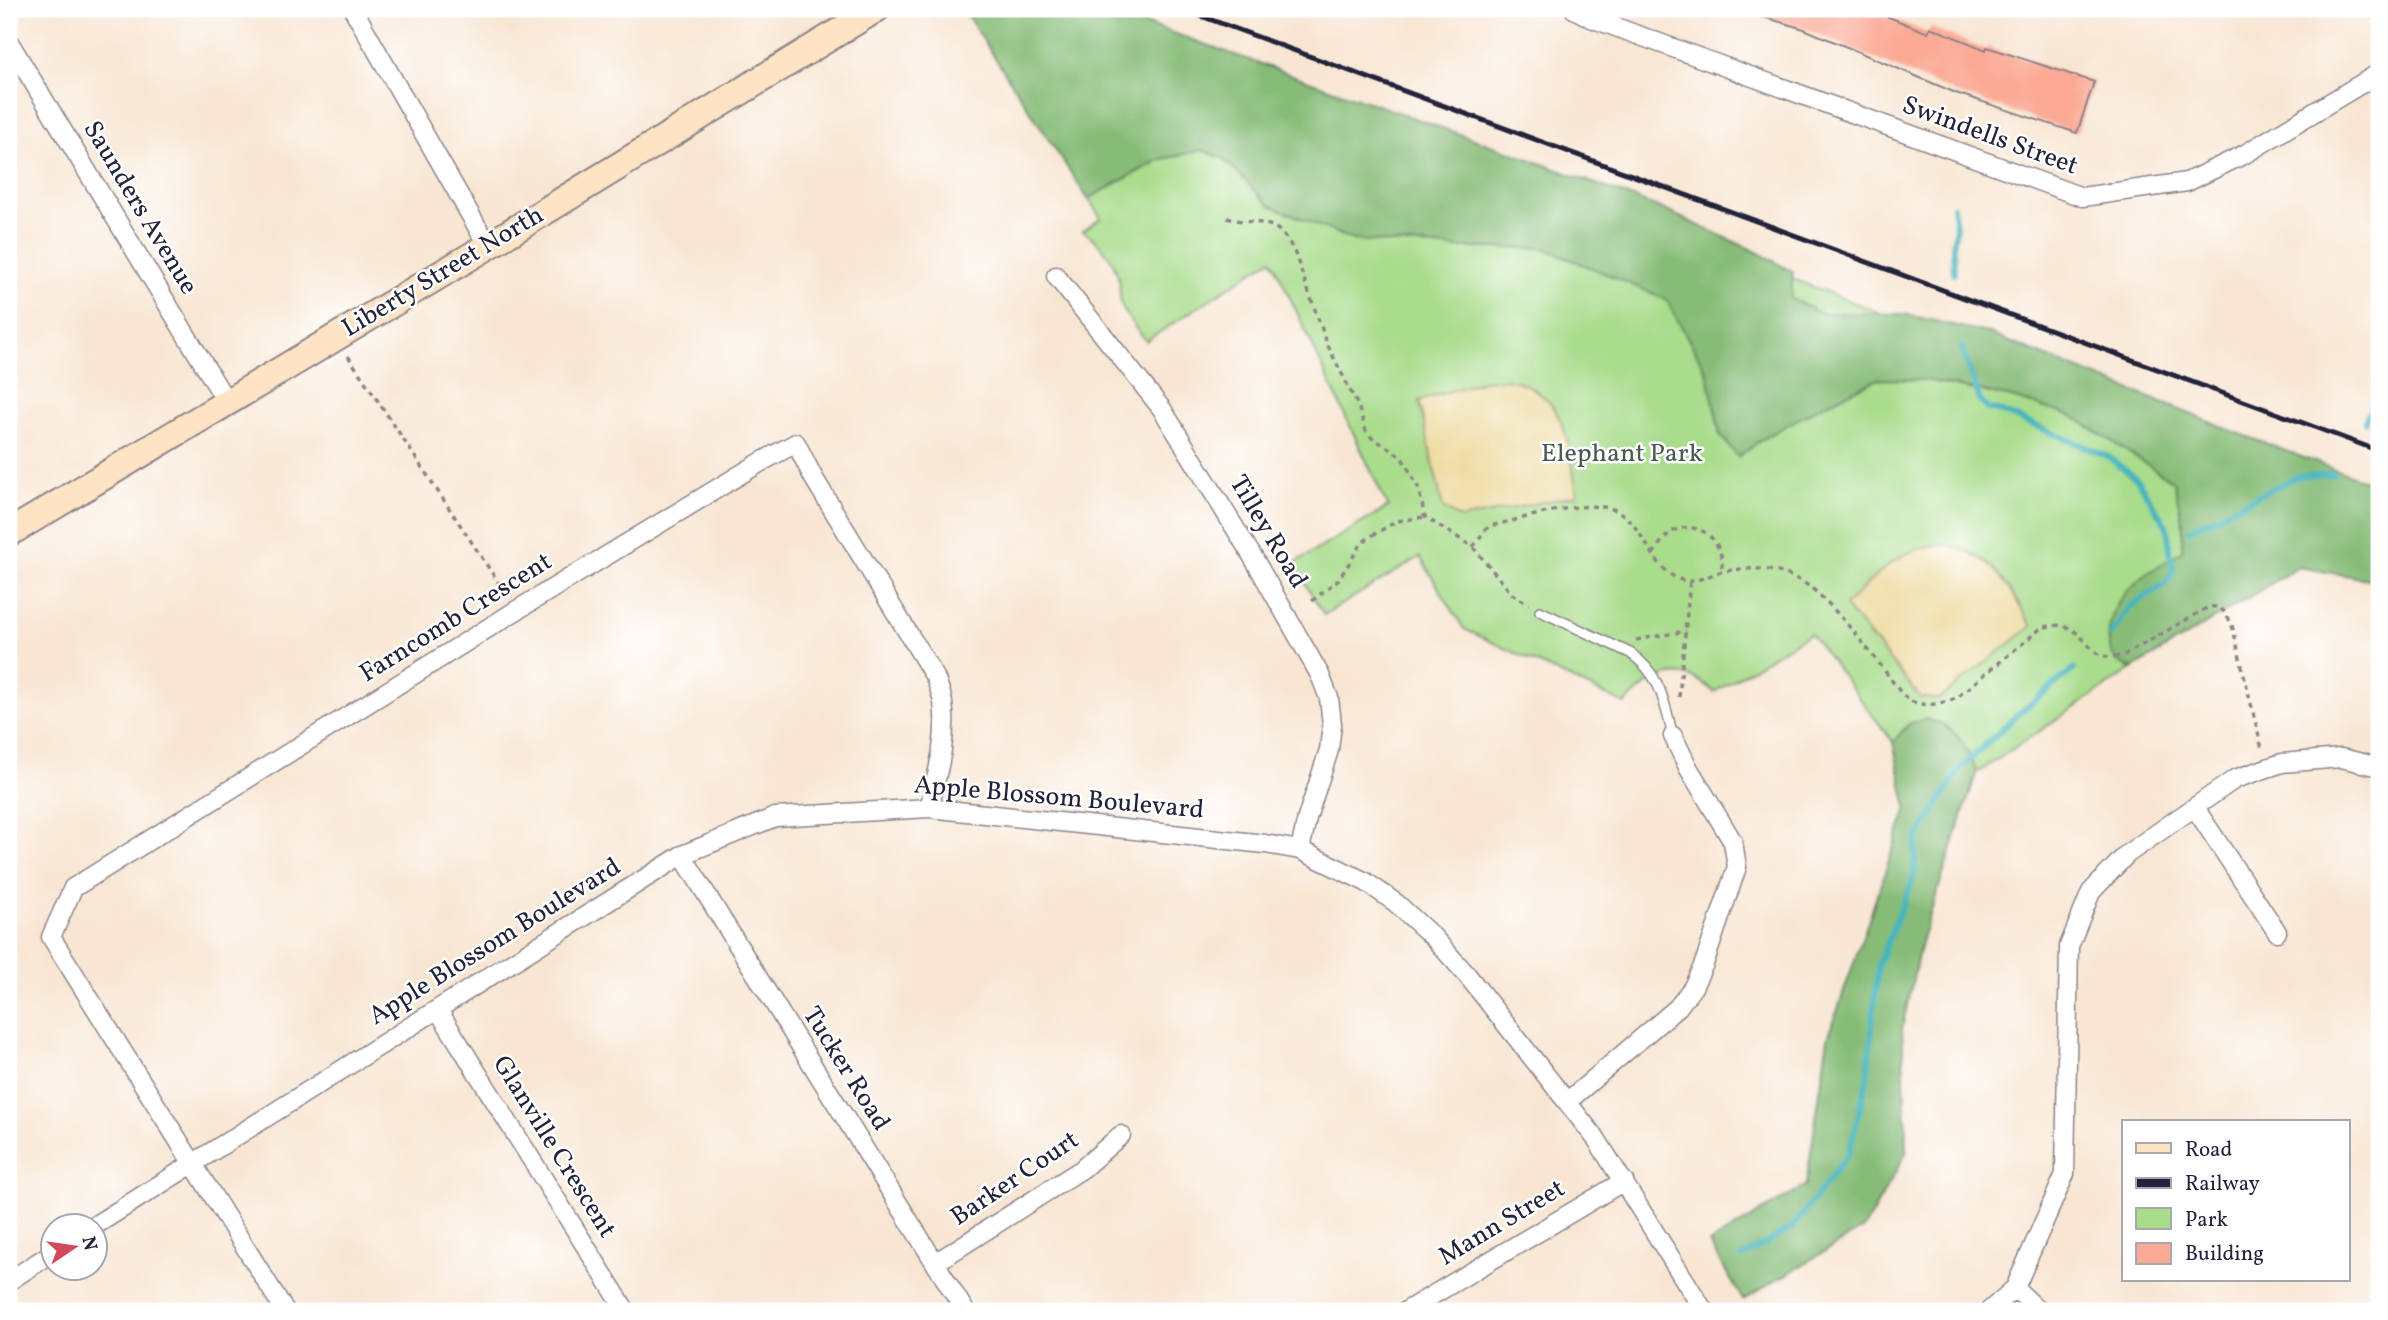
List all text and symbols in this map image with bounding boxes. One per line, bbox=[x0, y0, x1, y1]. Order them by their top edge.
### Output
street label: Swindells Street bbox=[1897, 87, 2083, 185]
street label: Saunders Avenue bbox=[74, 114, 206, 302]
street label: Liberty Street North bbox=[335, 197, 551, 347]
park label: Elephant Park bbox=[1541, 436, 1703, 472]
street label: Tilley Road bbox=[1220, 468, 1316, 596]
street label: Farncomb Crescent bbox=[353, 544, 559, 692]
street label: Apple Blossom Boulevard bbox=[913, 767, 1205, 829]
street label: Apple Blossom Boulevard bbox=[362, 850, 628, 1034]
street label: Tucker Road bbox=[794, 1000, 898, 1138]
street label: Glanville Crescent bbox=[483, 1049, 625, 1245]
legend bbox=[2122, 1120, 2350, 1282]
street label: Barker Court bbox=[944, 1123, 1086, 1235]
text: Road bbox=[2185, 1136, 2232, 1165]
text: Railway bbox=[2185, 1170, 2261, 1199]
street label: Mann Street bbox=[1432, 1171, 1572, 1275]
text: Park bbox=[2185, 1206, 2228, 1235]
north arrow bbox=[38, 1212, 108, 1282]
text: N bbox=[74, 1234, 103, 1253]
text: Building bbox=[2185, 1240, 2264, 1269]

